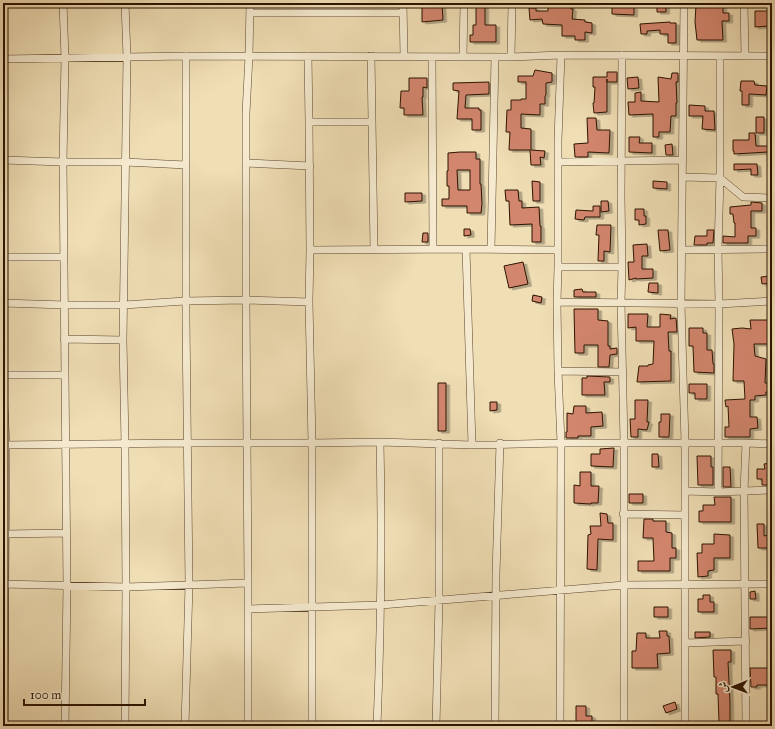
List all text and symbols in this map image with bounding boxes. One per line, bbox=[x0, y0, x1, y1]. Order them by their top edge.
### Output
north arrow bbox=[713, 667, 753, 707]
scale bar bbox=[24, 681, 145, 707]
text: ش bbox=[717, 682, 730, 693]
text: 100 m bbox=[30, 688, 61, 702]

